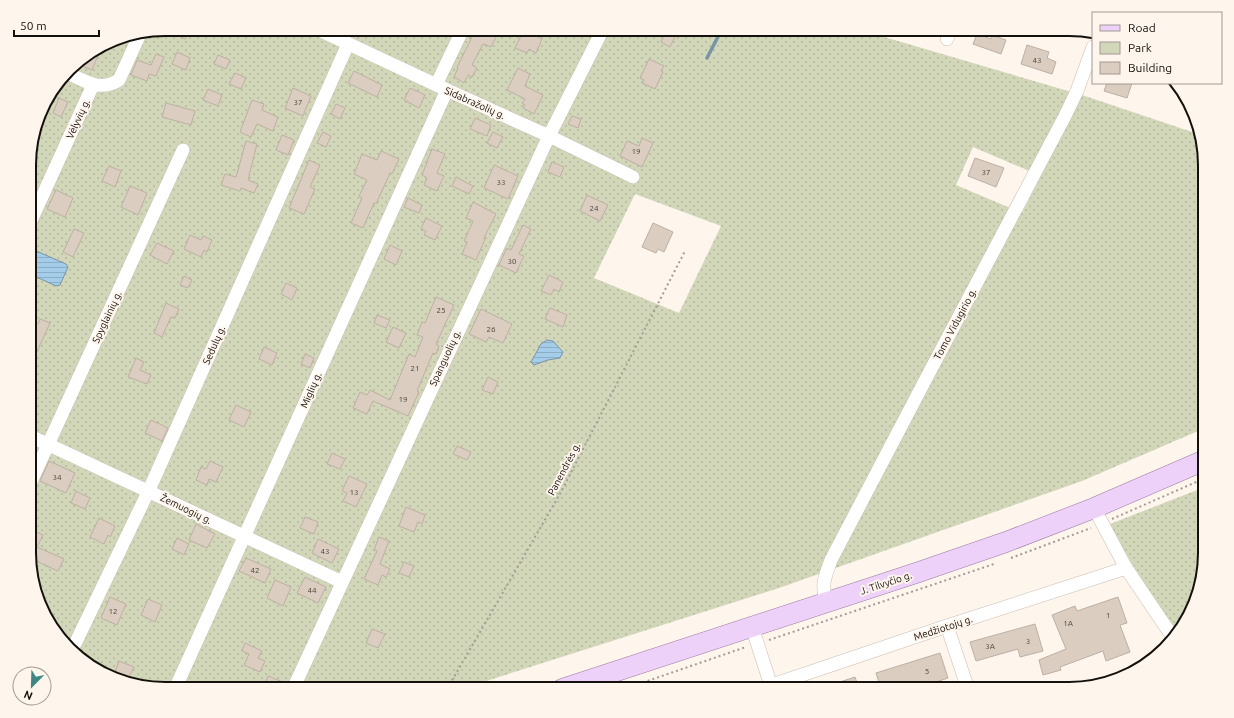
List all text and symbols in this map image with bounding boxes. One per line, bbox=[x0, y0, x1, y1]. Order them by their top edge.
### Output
scale bar bbox=[14, 12, 99, 38]
legend bbox=[1092, 12, 1222, 84]
text: 50 m bbox=[20, 19, 47, 32]
text: Road bbox=[1128, 21, 1156, 34]
text: Park bbox=[1128, 41, 1152, 54]
house number: 43 bbox=[1032, 56, 1042, 65]
text: Building bbox=[1128, 61, 1172, 74]
street label: Sidabražolių g. bbox=[443, 85, 507, 121]
street label: Vėlyvių g. bbox=[64, 97, 92, 141]
house number: 37 bbox=[293, 98, 303, 107]
house number: 19 bbox=[631, 147, 641, 156]
house number: 37 bbox=[981, 168, 991, 177]
house number: 33 bbox=[496, 178, 506, 187]
house number: 24 bbox=[589, 204, 599, 213]
house number: 30 bbox=[507, 257, 517, 266]
street label: Tomo Vidugirio g. bbox=[932, 286, 978, 362]
street label: Spyglainių g. bbox=[90, 289, 124, 345]
house number: 25 bbox=[436, 306, 446, 315]
street label: Sedulų g. bbox=[201, 324, 227, 366]
house number: 26 bbox=[486, 325, 496, 334]
street label: Spanguolių g. bbox=[427, 328, 463, 388]
house number: 21 bbox=[410, 364, 420, 373]
street label: Miglių g. bbox=[298, 370, 324, 410]
house number: 19 bbox=[398, 395, 408, 404]
street label: Panendrės g. bbox=[546, 441, 582, 497]
house number: 34 bbox=[52, 473, 62, 482]
house number: 13 bbox=[349, 488, 359, 497]
street label: Žemuogių g. bbox=[159, 491, 214, 526]
house number: 43 bbox=[320, 547, 330, 556]
house number: 42 bbox=[250, 566, 260, 575]
street label: J. Tilvyčio g. bbox=[859, 569, 913, 597]
house number: 44 bbox=[307, 586, 317, 595]
house number: 12 bbox=[108, 607, 118, 616]
house number: 1 bbox=[1106, 611, 1110, 620]
street label: Medžiotojų g. bbox=[912, 613, 974, 643]
house number: 1A bbox=[1063, 619, 1074, 628]
house number: 3 bbox=[1026, 637, 1030, 646]
house number: 3A bbox=[985, 642, 996, 651]
north arrow bbox=[12, 666, 52, 706]
house number: 5 bbox=[925, 667, 929, 676]
text: N bbox=[22, 688, 34, 702]

